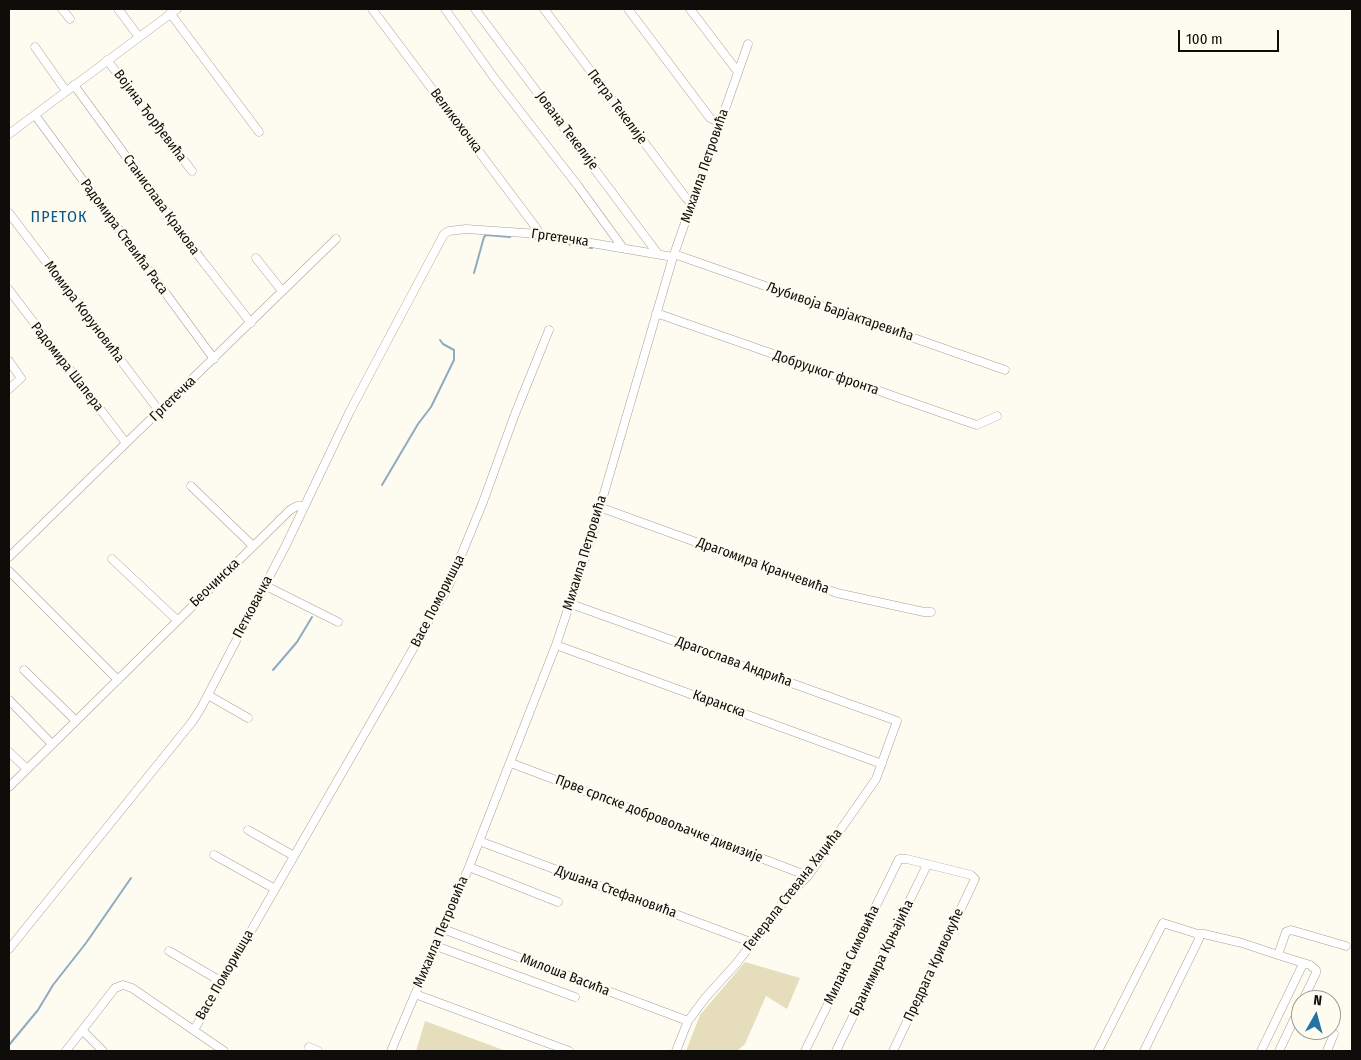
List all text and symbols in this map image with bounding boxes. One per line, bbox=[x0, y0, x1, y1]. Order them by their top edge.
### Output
scale bar bbox=[1181, 20, 1282, 52]
text: 100 m bbox=[1186, 30, 1223, 48]
street label: Петра Текелије bbox=[583, 66, 651, 148]
street label: Војина Ђорђевића bbox=[110, 67, 190, 165]
street label: Великохочка bbox=[426, 85, 486, 157]
street label: Јована Текелије bbox=[532, 89, 602, 173]
street label: Михаила Петровића bbox=[678, 107, 732, 225]
street label: Станислава Кракова bbox=[119, 152, 203, 258]
street label: Радомира Стевића Раса bbox=[77, 176, 171, 298]
district label: ПРЕТОК bbox=[30, 208, 88, 228]
street label: Гргетечка bbox=[530, 226, 590, 250]
street label: Момира Коруновића bbox=[40, 258, 128, 366]
street label: Љубивоја Барјактаревића bbox=[764, 279, 916, 345]
street label: Радомира Шапера bbox=[27, 319, 107, 415]
street label: Добруџког фронта bbox=[771, 347, 881, 399]
street label: Гргетечка bbox=[146, 373, 200, 425]
street label: Михаила Петровића bbox=[559, 493, 611, 613]
street label: Драгомира Кранчевића bbox=[694, 534, 832, 598]
street label: Васе Поморишца bbox=[408, 552, 468, 650]
street label: Беочинска bbox=[187, 555, 243, 611]
street label: Петковачка bbox=[230, 573, 276, 641]
street label: Драгослава Андрића bbox=[673, 633, 795, 691]
street label: Каранска bbox=[690, 687, 748, 721]
street label: Прве српске добровољачке дивизије bbox=[553, 772, 765, 866]
street label: Генерала Стевана Хаџића bbox=[740, 825, 846, 955]
street label: Душана Стефановића bbox=[553, 862, 679, 922]
street label: Михаила Петровића bbox=[410, 874, 472, 990]
street label: Бранимира Крњајића bbox=[847, 897, 917, 1019]
street label: Милана Симовића bbox=[821, 903, 883, 1007]
street label: Предрага Кривокуће bbox=[900, 906, 968, 1024]
street label: Васе Поморишца bbox=[192, 927, 258, 1023]
street label: Милоша Васића bbox=[518, 950, 612, 1000]
north arrow bbox=[1291, 990, 1341, 1040]
text: N bbox=[1313, 992, 1323, 1010]

